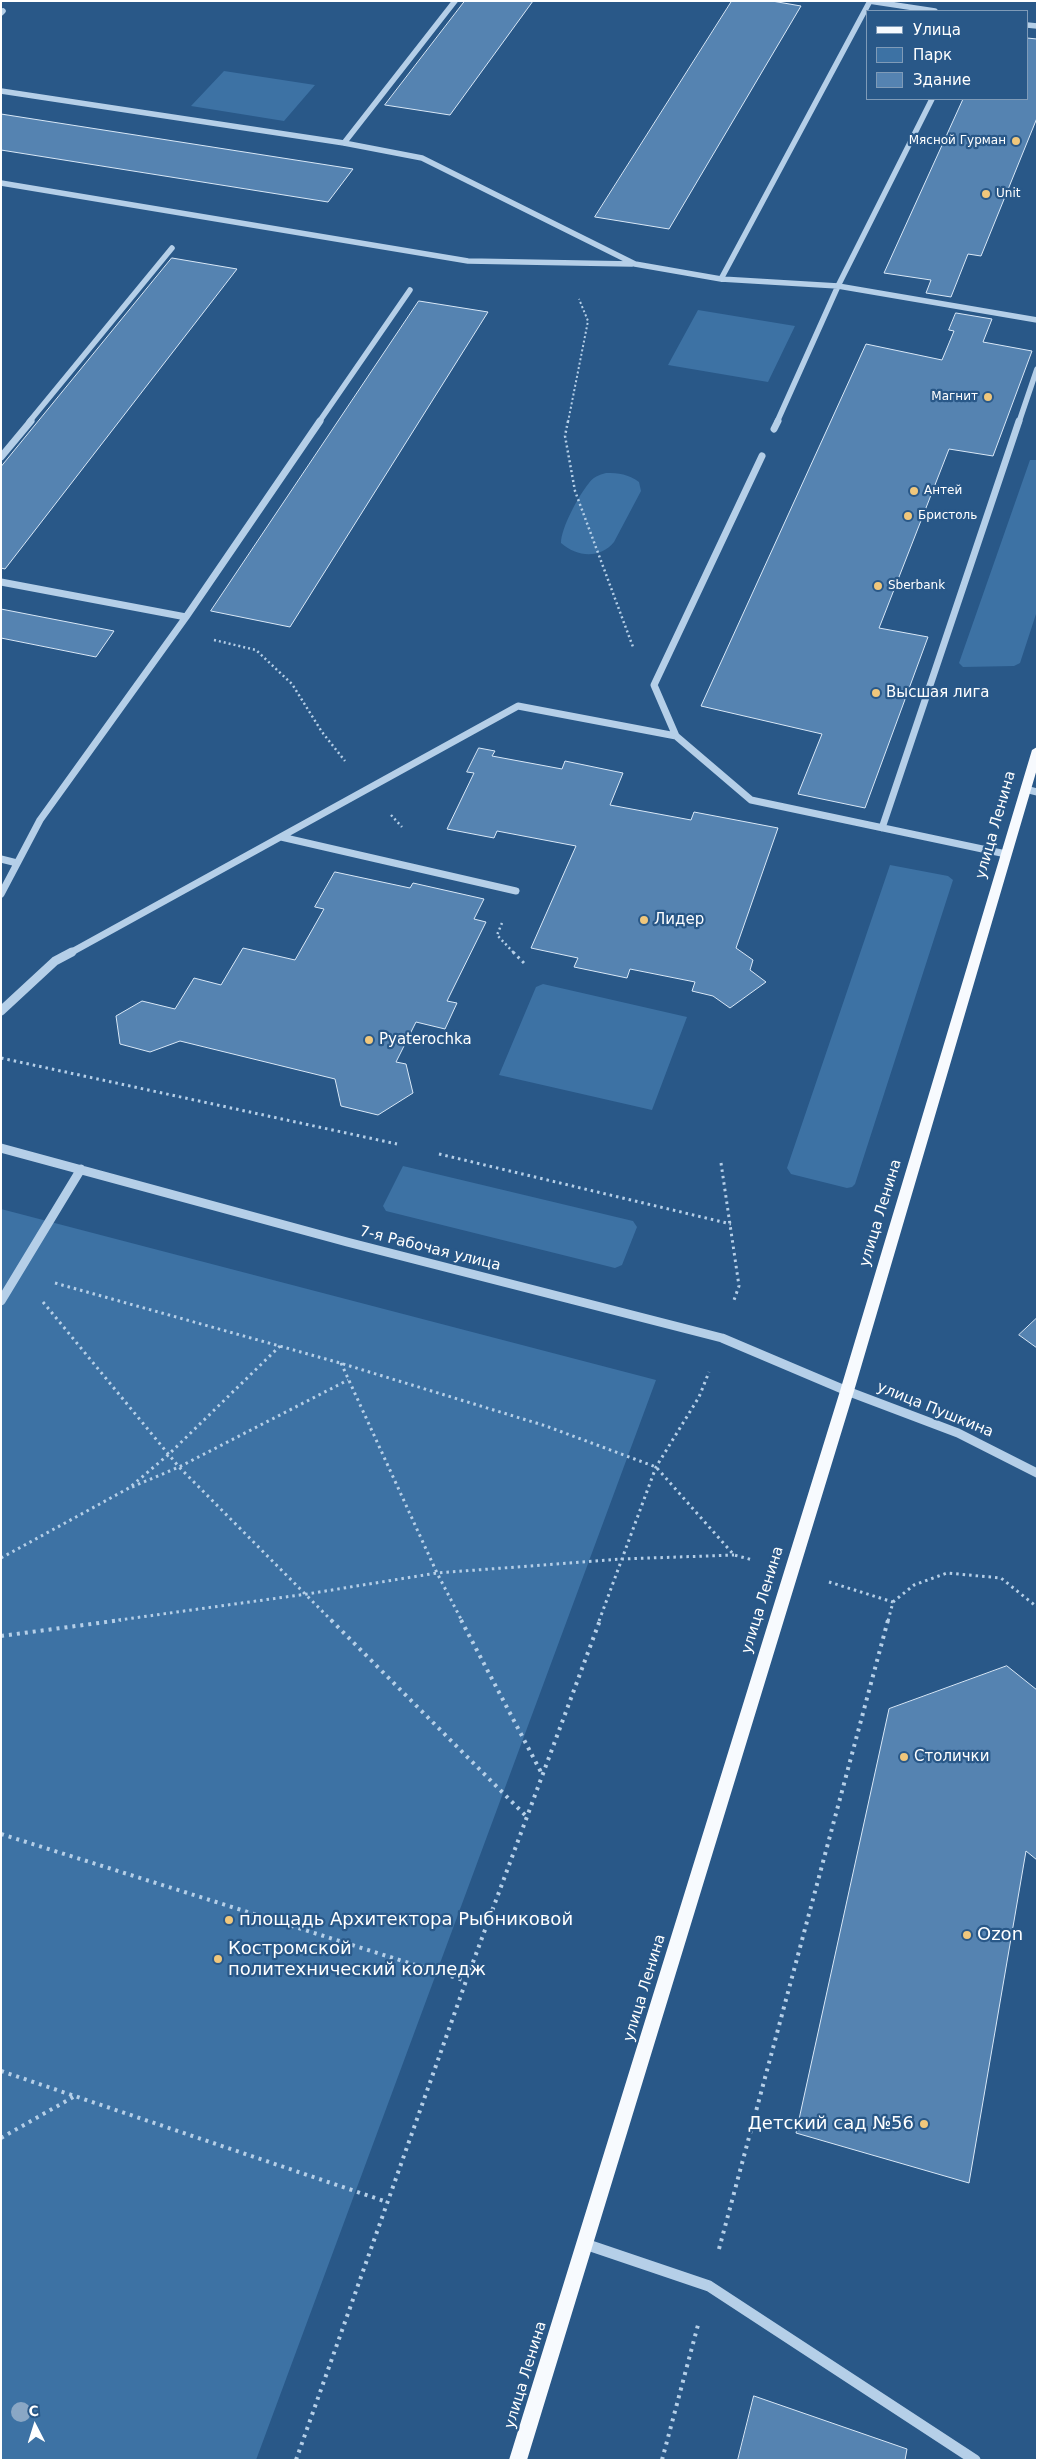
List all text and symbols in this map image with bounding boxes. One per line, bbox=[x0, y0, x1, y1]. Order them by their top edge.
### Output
legend bbox=[866, 10, 1028, 100]
text: Улица bbox=[913, 21, 961, 39]
text: Парк bbox=[913, 46, 952, 64]
text: Здание bbox=[913, 71, 971, 89]
place label: Мясной Гурман bbox=[909, 134, 1006, 148]
marker: Мясной Гурман bbox=[1010, 135, 1022, 147]
place label: Unit bbox=[996, 187, 1020, 201]
marker: Unit bbox=[980, 188, 992, 200]
place label: Магнит bbox=[931, 390, 978, 404]
marker: Магнит bbox=[982, 391, 994, 403]
place label: Антей bbox=[924, 484, 962, 498]
marker: Антей bbox=[908, 485, 920, 497]
place label: Бристоль bbox=[918, 509, 977, 523]
marker: Бристоль bbox=[902, 510, 914, 522]
place label: Sberbank bbox=[888, 579, 945, 593]
marker: Sberbank bbox=[872, 580, 884, 592]
place label: Высшая лига bbox=[886, 684, 989, 702]
marker: Высшая лига bbox=[870, 687, 882, 699]
street label: улица Ленина bbox=[972, 769, 1020, 881]
place label: Лидер bbox=[654, 911, 704, 929]
marker: Лидер bbox=[638, 914, 650, 926]
place label: Pyaterochka bbox=[379, 1031, 472, 1049]
marker: Pyaterochka bbox=[363, 1034, 375, 1046]
street label: улица Ленина bbox=[856, 1157, 906, 1269]
street label: 7-я Рабочая улица bbox=[358, 1223, 502, 1275]
street label: улица Пушкина bbox=[874, 1378, 996, 1442]
street label: улица Ленина bbox=[738, 1544, 788, 1656]
place label: Столички bbox=[914, 1748, 989, 1766]
marker: Столички bbox=[898, 1751, 910, 1763]
place label: площадь Архитектора Рыбниковой bbox=[239, 1909, 573, 1931]
marker: площадь Архитектора Рыбниковой bbox=[223, 1914, 235, 1926]
place label: Ozon bbox=[977, 1924, 1023, 1946]
marker: Ozon bbox=[961, 1929, 973, 1941]
street label: улица Ленина bbox=[620, 1932, 670, 2044]
place label: Костромской политехнический колледж bbox=[228, 1938, 486, 1980]
marker: Костромской политехнический колледж bbox=[212, 1953, 224, 1965]
place label: Детский сад №56 bbox=[748, 2113, 914, 2135]
marker: Детский сад №56 bbox=[918, 2118, 930, 2130]
street label: улица Ленина bbox=[501, 2319, 551, 2431]
north arrow bbox=[10, 2401, 60, 2451]
text: С bbox=[28, 2403, 40, 2419]

